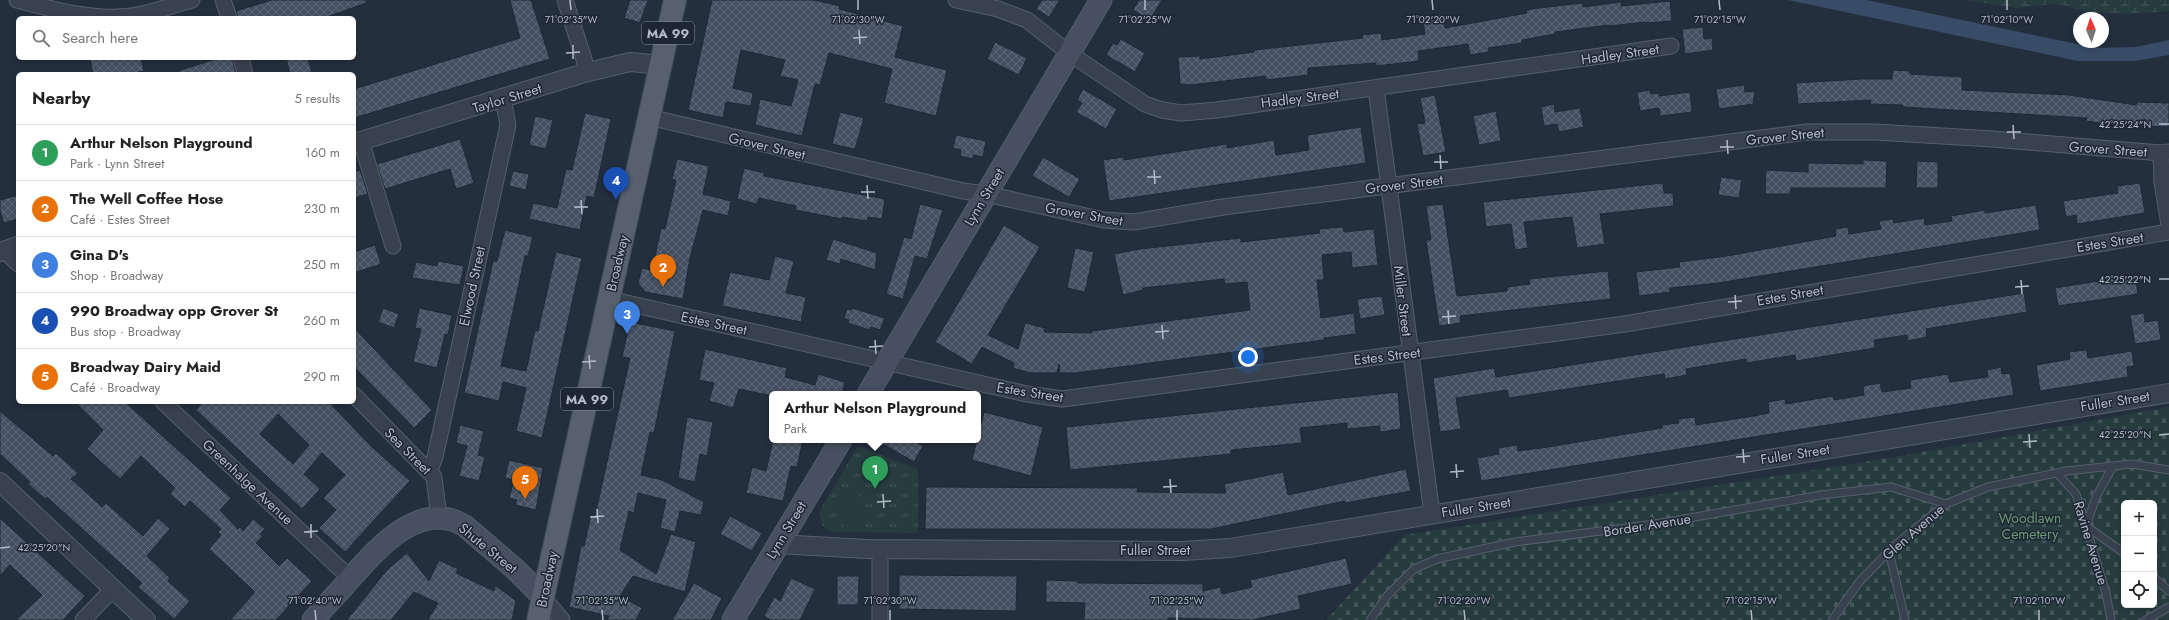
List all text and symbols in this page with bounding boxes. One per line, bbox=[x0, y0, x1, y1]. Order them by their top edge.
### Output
text: 71°02'35"W bbox=[545, 12, 597, 27]
text: 71°02'30"W bbox=[831, 12, 885, 27]
text: 71°02'25"W bbox=[1119, 12, 1172, 27]
text: 71°02'20"W bbox=[1406, 12, 1460, 27]
text: 71°02'15"W bbox=[1694, 12, 1746, 27]
text: 71°02'10"W bbox=[1981, 12, 2033, 27]
north arrow bbox=[2073, 12, 2109, 48]
search box bbox=[16, 16, 356, 60]
road number: MA 99 bbox=[642, 22, 694, 44]
icon: search bbox=[30, 27, 52, 49]
text: Search here bbox=[62, 27, 138, 49]
street label: Hadley Street bbox=[1580, 39, 1661, 69]
street label: Taylor Street bbox=[470, 78, 545, 118]
street label: Hadley Street bbox=[1260, 83, 1341, 113]
text: Nearby bbox=[32, 86, 90, 110]
text: 5 results bbox=[294, 89, 340, 108]
text: 42°25'24"N bbox=[2099, 117, 2151, 132]
street label: Grover Street bbox=[1745, 122, 1826, 150]
street label: Grover Street bbox=[727, 127, 808, 165]
text: Arthur Nelson Playground bbox=[70, 132, 253, 154]
street label: Grover Street bbox=[2068, 136, 2148, 162]
text: 1 bbox=[42, 143, 48, 162]
text: 160 m bbox=[305, 143, 340, 162]
text: Park · Lynn Street bbox=[70, 154, 164, 173]
street label: Lynn Street bbox=[959, 164, 1009, 230]
pin: 4 bbox=[603, 167, 629, 200]
street label: Grover Street bbox=[1364, 169, 1445, 199]
text: The Well Coffee Hose bbox=[70, 188, 223, 210]
street label: Grover Street bbox=[1044, 197, 1125, 231]
text: 2 bbox=[41, 199, 49, 218]
text: 230 m bbox=[304, 199, 340, 218]
text: Café · Estes Street bbox=[70, 210, 170, 229]
street label: Estes Street bbox=[2075, 227, 2145, 257]
street label: Broadway bbox=[601, 232, 633, 293]
text: Gina D's bbox=[70, 244, 129, 266]
street label: Elwood Street bbox=[454, 244, 490, 328]
pin: 2 bbox=[650, 254, 676, 287]
text: 3 bbox=[41, 255, 49, 274]
text: 250 m bbox=[303, 255, 340, 274]
street label: Miller Street bbox=[1389, 265, 1417, 338]
text: Shop · Broadway bbox=[70, 266, 163, 285]
text: 42°25'22"N bbox=[2099, 272, 2151, 287]
street label: Estes Street bbox=[1755, 279, 1825, 311]
text: 990 Broadway opp Grover St bbox=[70, 300, 278, 322]
pin: 3 bbox=[614, 301, 640, 334]
street label: Estes Street bbox=[679, 306, 750, 340]
text: 4 bbox=[40, 311, 50, 330]
text: 260 m bbox=[303, 311, 340, 330]
text: Bus stop · Broadway bbox=[70, 322, 181, 341]
street label: Estes Street bbox=[1352, 342, 1422, 370]
your location bbox=[1238, 347, 1258, 367]
text: Broadway Dairy Maid bbox=[70, 356, 221, 378]
text: 5 bbox=[41, 367, 49, 386]
text: 290 m bbox=[303, 367, 340, 386]
street label: Estes Street bbox=[995, 377, 1065, 407]
text: Café · Broadway bbox=[70, 378, 160, 397]
street label: Fuller Street bbox=[2079, 386, 2152, 416]
road number: MA 99 bbox=[561, 388, 613, 410]
popup bbox=[769, 391, 981, 443]
text: Arthur Nelson Playground bbox=[784, 397, 966, 419]
text: Park bbox=[784, 419, 807, 438]
street label: Sea Street bbox=[380, 423, 436, 479]
text: 42°25'20"N bbox=[2099, 427, 2151, 442]
street label: Greenhalge Avenue bbox=[198, 435, 298, 529]
street label: Fuller Street bbox=[1759, 439, 1832, 469]
pin: 1 bbox=[862, 456, 888, 489]
pin: 5 bbox=[512, 466, 538, 499]
street label: Fuller Street bbox=[1440, 492, 1513, 522]
street label: Lynn Street bbox=[761, 497, 811, 563]
street label: Glen Avenue bbox=[1878, 499, 1948, 565]
street label: Ravine Avenue bbox=[2069, 499, 2113, 587]
map controls bbox=[2121, 500, 2157, 608]
button: + bbox=[2121, 500, 2157, 536]
street label: Border Avenue bbox=[1602, 508, 1692, 542]
park label: Woodlawn Cemetery bbox=[1999, 508, 2061, 544]
street label: Shute Street bbox=[454, 518, 522, 578]
button: − bbox=[2121, 536, 2157, 572]
text: 42°25'20"N bbox=[18, 540, 70, 555]
street label: Fuller Street bbox=[1120, 540, 1191, 560]
street label: Broadway bbox=[531, 548, 563, 609]
button: locate bbox=[2121, 572, 2157, 608]
text: 71°02'40"W bbox=[288, 593, 342, 608]
text: 71°02'35"W bbox=[576, 593, 628, 608]
text: 71°02'30"W bbox=[863, 593, 917, 608]
text: 71°02'25"W bbox=[1151, 593, 1204, 608]
text: 71°02'20"W bbox=[1437, 593, 1491, 608]
text: 71°02'15"W bbox=[1725, 593, 1777, 608]
text: 71°02'10"W bbox=[2013, 593, 2065, 608]

